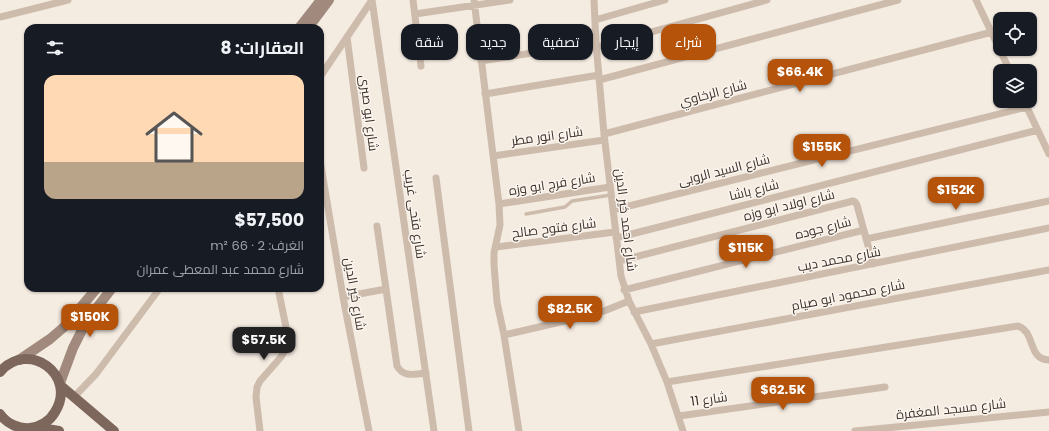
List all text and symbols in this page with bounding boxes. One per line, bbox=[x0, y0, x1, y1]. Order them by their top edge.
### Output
map controls bbox=[993, 12, 1037, 108]
button: locate bbox=[993, 12, 1037, 56]
chip: شقة bbox=[401, 24, 458, 60]
chip: جديد bbox=[466, 24, 520, 60]
chip: تصفية bbox=[528, 24, 593, 60]
chip: إيجار bbox=[601, 24, 653, 60]
chip: شراء bbox=[661, 24, 716, 60]
text: العقارات: 8 bbox=[220, 36, 304, 60]
icon: filters bbox=[44, 37, 66, 59]
pin: $66.4K bbox=[767, 59, 833, 93]
text: $66.4K bbox=[777, 62, 823, 81]
button: layers bbox=[993, 64, 1037, 108]
street label: شارع ابو صبرى bbox=[355, 74, 383, 152]
street label: شارع الرخاوي bbox=[677, 75, 749, 112]
icon: home bbox=[138, 101, 210, 173]
street label: شارع انور مطر bbox=[509, 122, 584, 151]
pin: $155K bbox=[794, 134, 850, 168]
text: $155K bbox=[802, 137, 842, 156]
street label: شارع السيد الروبى bbox=[676, 149, 772, 191]
street label: شارع احمد خير الدين bbox=[610, 167, 642, 273]
street label: شارع فتحى غريب bbox=[399, 168, 431, 260]
street label: شارع فرج ابو وزه bbox=[507, 168, 597, 200]
street label: شارع باشا bbox=[727, 175, 781, 205]
pin: $152K bbox=[928, 177, 984, 211]
text: $152K bbox=[937, 180, 975, 199]
street label: شارع اولاد ابو وزه bbox=[741, 184, 837, 226]
text: $57,500 bbox=[235, 208, 304, 232]
street label: شارع جوده bbox=[793, 212, 853, 244]
street label: شارع فتوح صالح bbox=[511, 213, 597, 243]
pin: $115K bbox=[718, 235, 774, 269]
text: الغرف: 2 · 66 m² bbox=[210, 236, 304, 255]
text: $115K bbox=[728, 238, 764, 257]
street label: شارع محمد ديب bbox=[796, 242, 882, 276]
street label: شارع خير الدين bbox=[339, 256, 371, 332]
text: شارع محمد عبد المعطى عمران bbox=[137, 260, 304, 279]
street label: شارع محمود ابو صيام bbox=[790, 275, 906, 315]
pin: $82.5K bbox=[537, 296, 603, 330]
text: $82.5K bbox=[547, 299, 593, 318]
pin: $150K bbox=[62, 304, 118, 338]
text: $150K bbox=[70, 307, 110, 326]
pin: $57.5K bbox=[231, 327, 297, 361]
text: $57.5K bbox=[241, 330, 287, 349]
pin: $62.5K bbox=[750, 377, 816, 411]
text: $62.5K bbox=[760, 380, 806, 399]
street label: شارع 11 bbox=[689, 387, 729, 411]
street label: شارع مسجد المغفرة bbox=[895, 394, 1007, 424]

